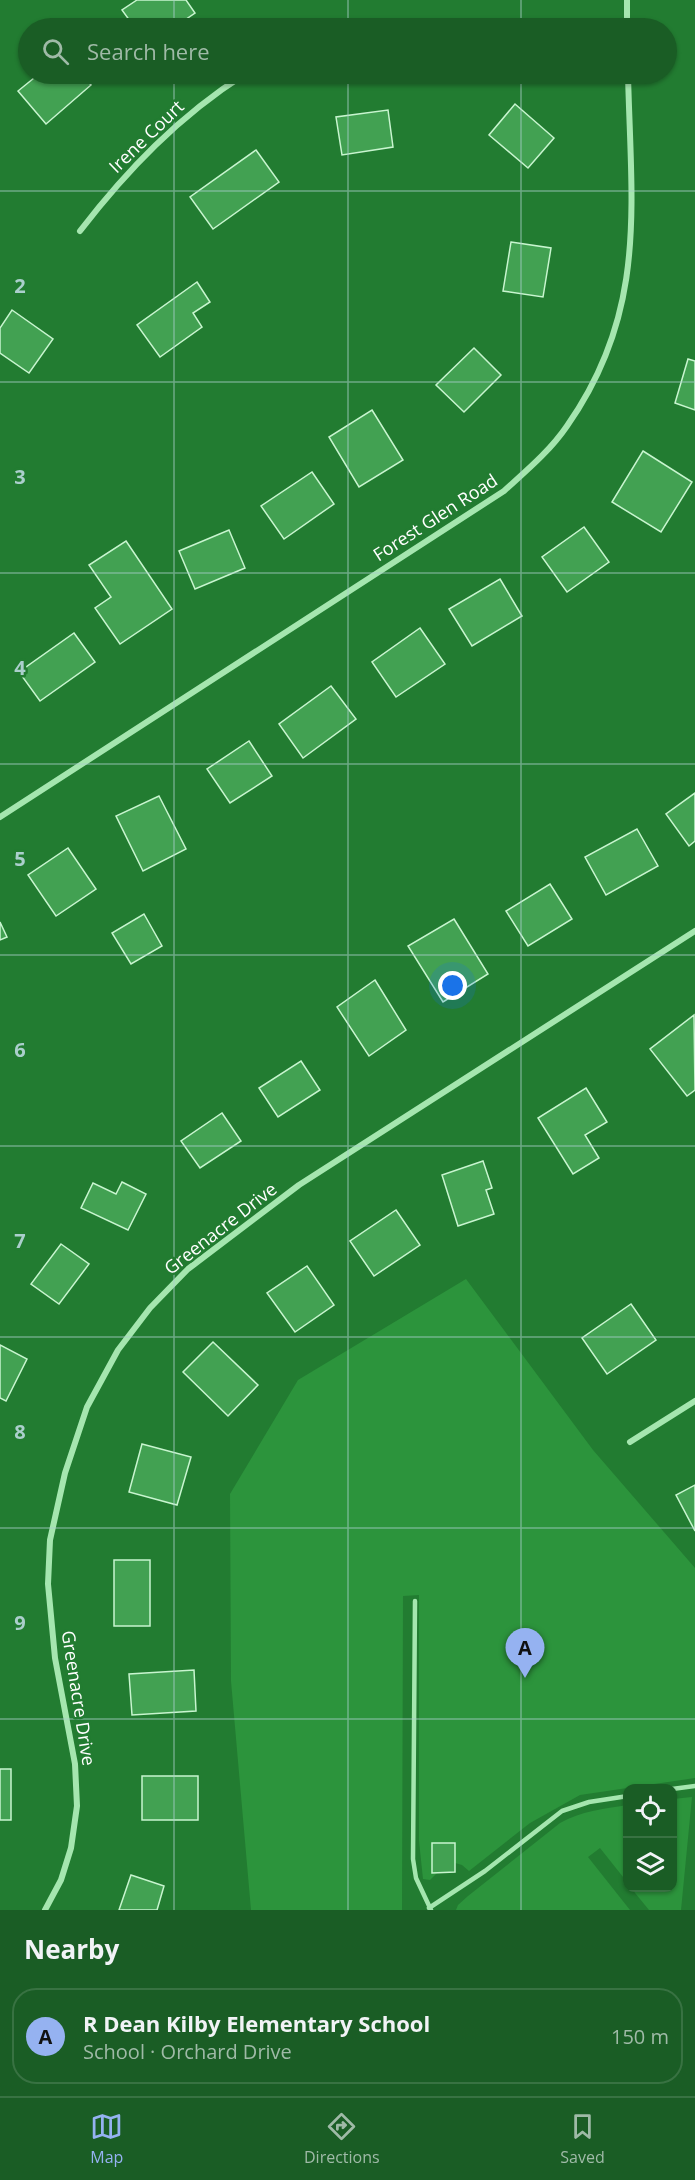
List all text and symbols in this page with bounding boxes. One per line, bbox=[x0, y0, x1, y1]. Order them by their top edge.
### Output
search box bbox=[18, 18, 677, 84]
icon: search bbox=[39, 35, 72, 68]
text: Search here bbox=[87, 36, 210, 66]
street label: Irene Court bbox=[103, 94, 189, 178]
text: 2 bbox=[14, 272, 26, 299]
text: 3 bbox=[14, 463, 26, 490]
street label: Forest Glen Road bbox=[368, 468, 502, 566]
text: 4 bbox=[14, 654, 26, 681]
text: 5 bbox=[14, 845, 26, 872]
your location bbox=[438, 971, 467, 1000]
text: 6 bbox=[14, 1036, 26, 1063]
street label: Greenacre Drive bbox=[159, 1177, 281, 1279]
text: 7 bbox=[14, 1227, 26, 1254]
text: 8 bbox=[14, 1418, 26, 1445]
text: 9 bbox=[14, 1609, 26, 1636]
pin: A bbox=[506, 1628, 544, 1678]
street label: Greenacre Drive bbox=[56, 1629, 102, 1767]
map controls bbox=[623, 1784, 677, 1892]
button: locate bbox=[623, 1784, 677, 1838]
button: layers bbox=[623, 1838, 677, 1892]
text: Nearby bbox=[24, 1931, 119, 1967]
text: R Dean Kilby Elementary School bbox=[83, 2008, 430, 2038]
text: A bbox=[39, 2023, 52, 2050]
text: 150 m bbox=[611, 2023, 669, 2050]
text: School · Orchard Drive bbox=[83, 2038, 292, 2065]
tab: Map bbox=[90, 2110, 123, 2168]
tab: Directions bbox=[304, 2110, 380, 2168]
tab: Saved bbox=[560, 2110, 605, 2168]

